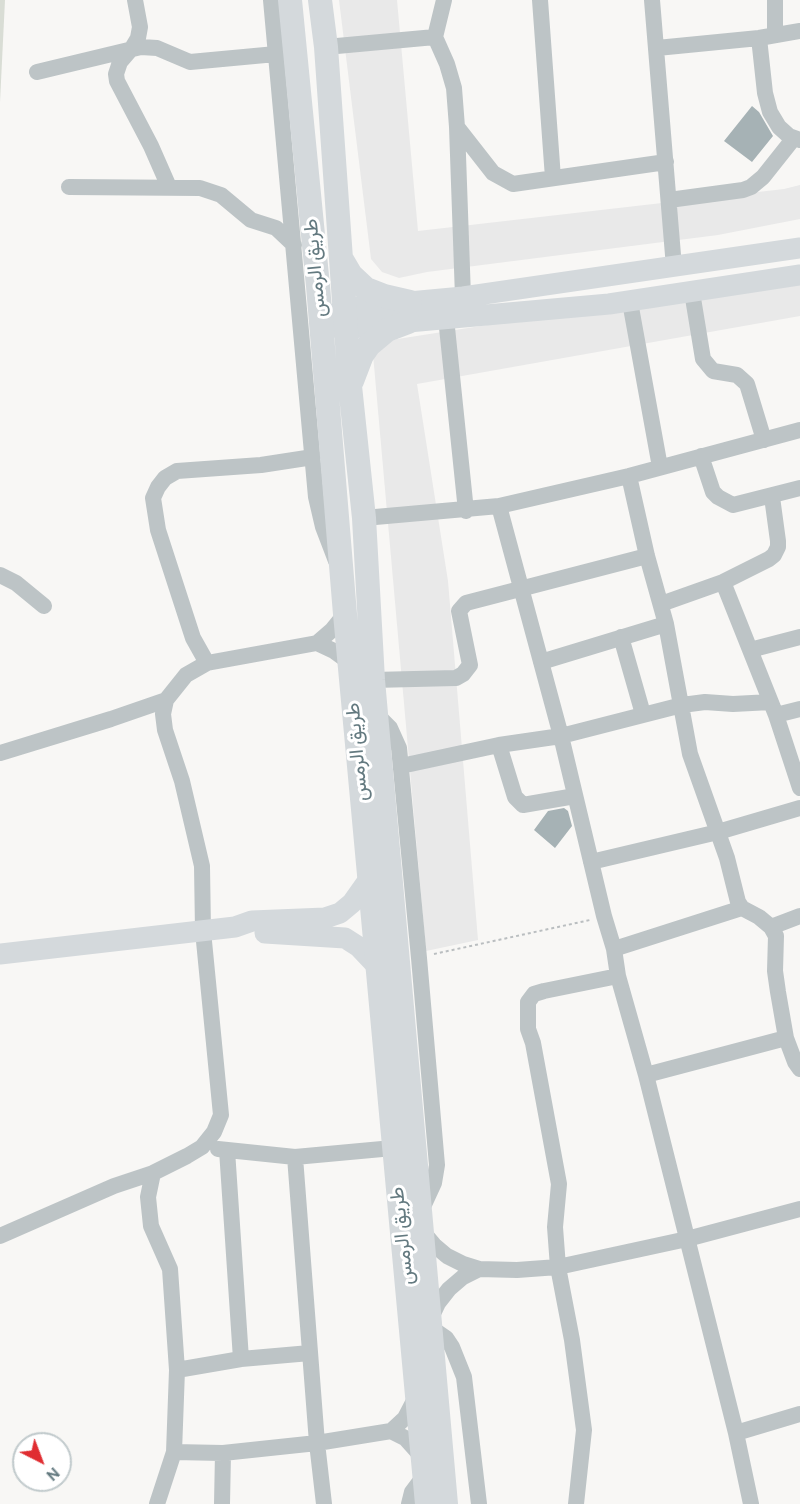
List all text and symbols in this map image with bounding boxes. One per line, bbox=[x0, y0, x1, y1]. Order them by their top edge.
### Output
street label: طريق الرمس bbox=[299, 218, 331, 318]
street label: طريق الرمس bbox=[341, 702, 373, 802]
street label: طريق الرمس bbox=[385, 1186, 419, 1286]
north arrow bbox=[12, 1432, 72, 1492]
text: N bbox=[42, 1463, 64, 1485]

